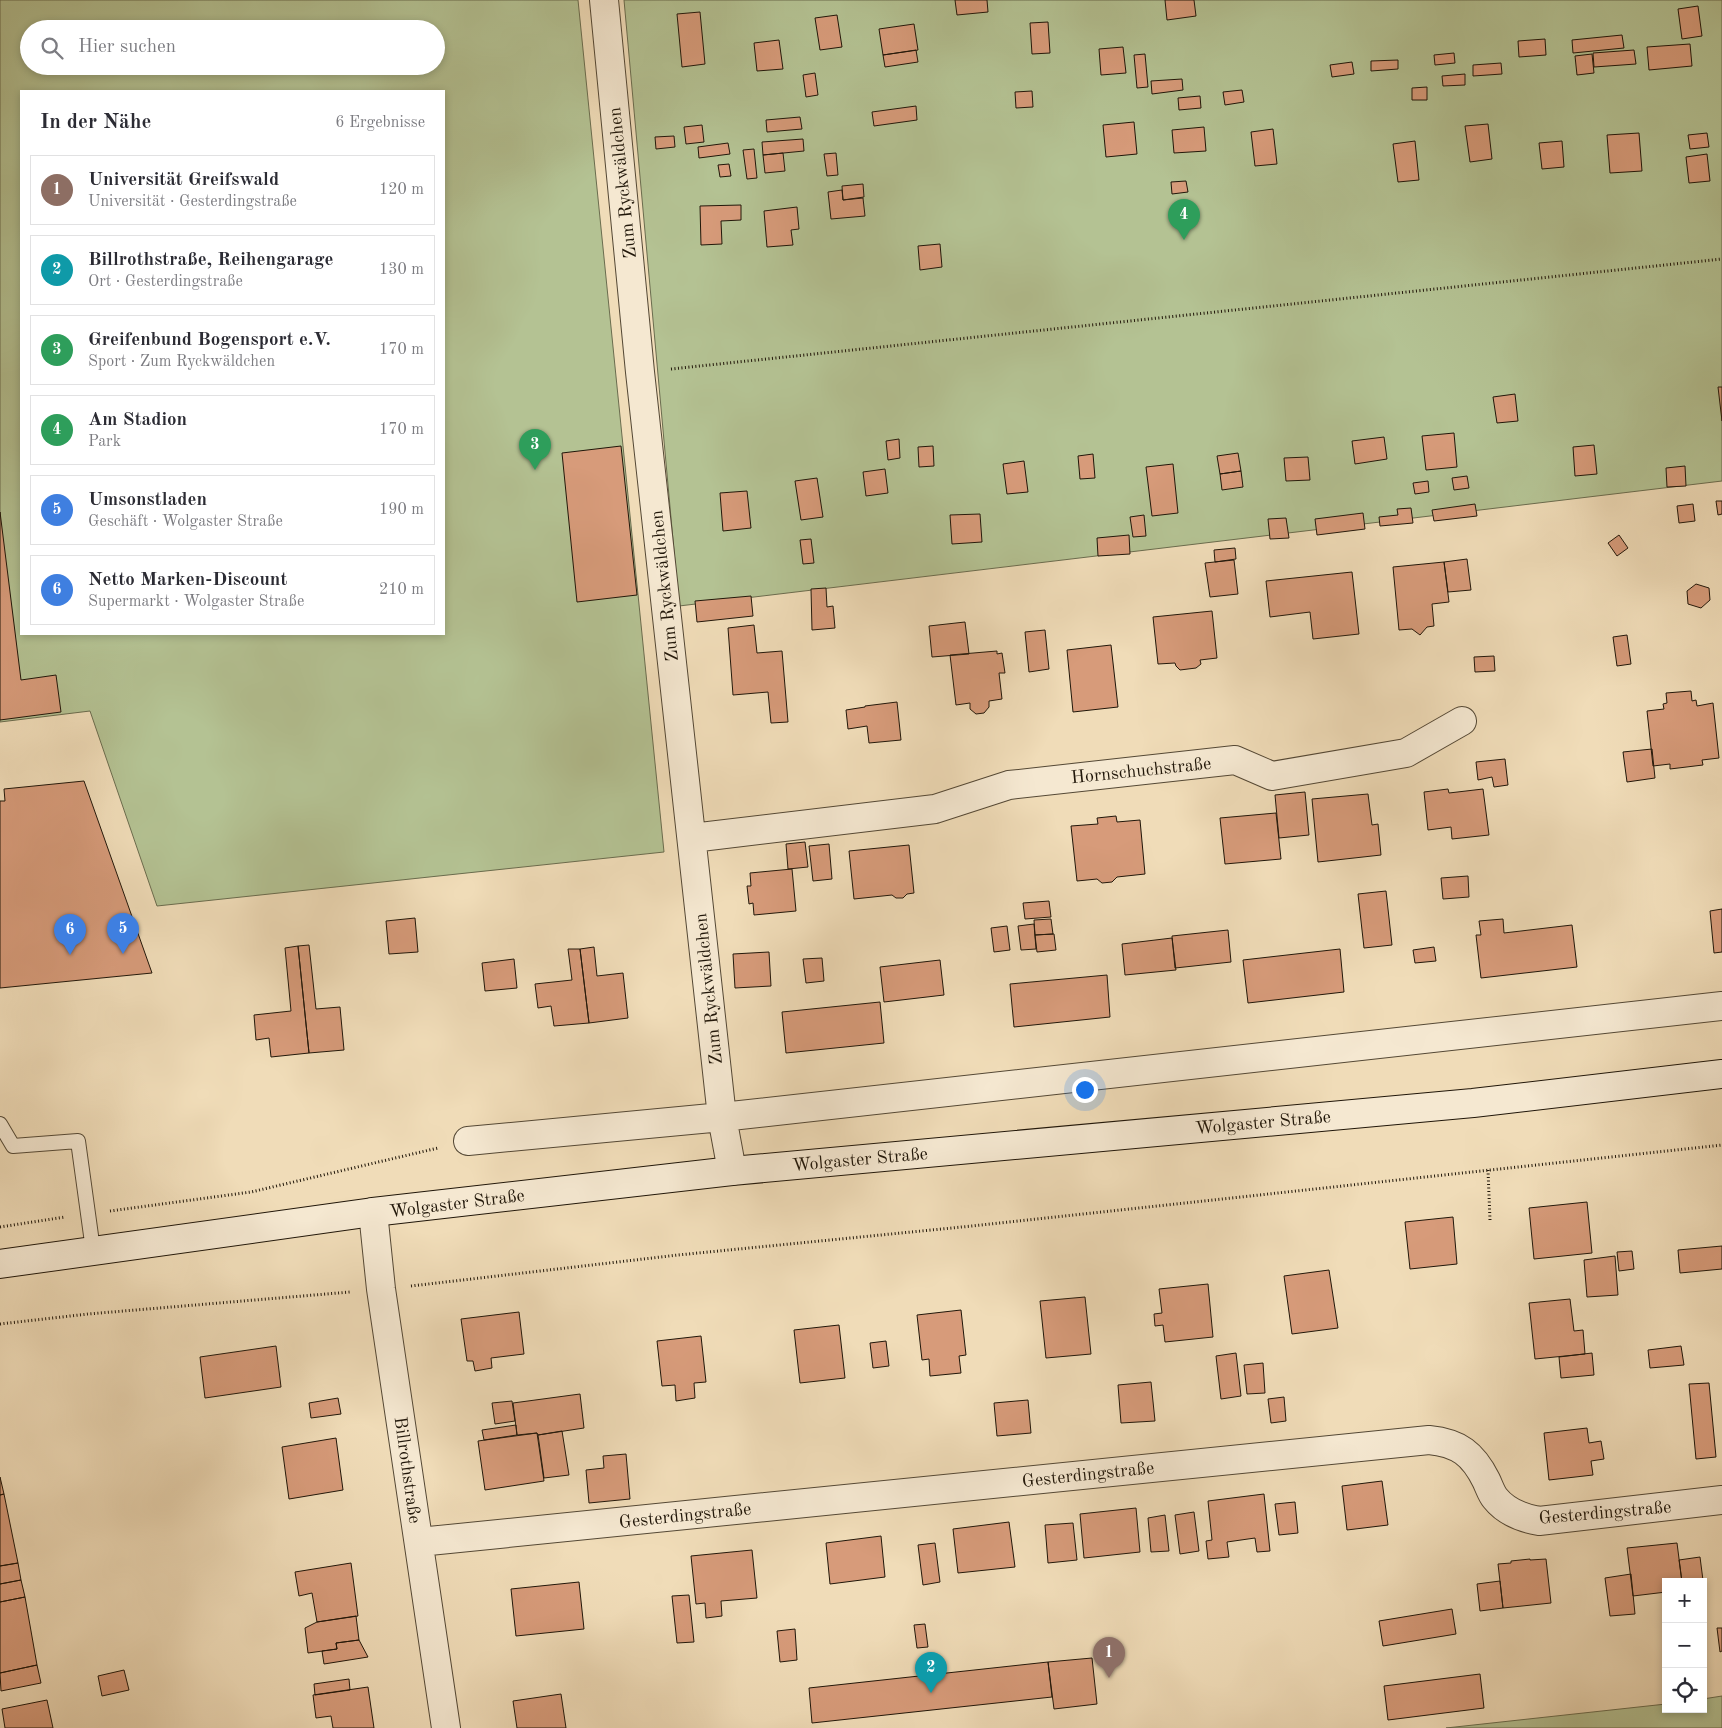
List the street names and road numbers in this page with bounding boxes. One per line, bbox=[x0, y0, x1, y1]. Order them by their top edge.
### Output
street label: Zum Ryckwäldchen bbox=[606, 106, 640, 260]
street label: Zum Ryckwäldchen bbox=[648, 509, 682, 663]
street label: Hornschuchstraße bbox=[1070, 755, 1212, 787]
street label: Zum Ryckwäldchen bbox=[692, 912, 726, 1066]
street label: Wolgaster Straße bbox=[1194, 1108, 1332, 1138]
street label: Wolgaster Straße bbox=[791, 1145, 929, 1175]
street label: Wolgaster Straße bbox=[388, 1187, 526, 1221]
street label: Billrothstraße bbox=[391, 1416, 423, 1525]
street label: Gesterdingstraße bbox=[1021, 1459, 1155, 1491]
street label: Gesterdingstraße bbox=[1538, 1498, 1672, 1528]
street label: Gesterdingstraße bbox=[618, 1500, 752, 1532]

